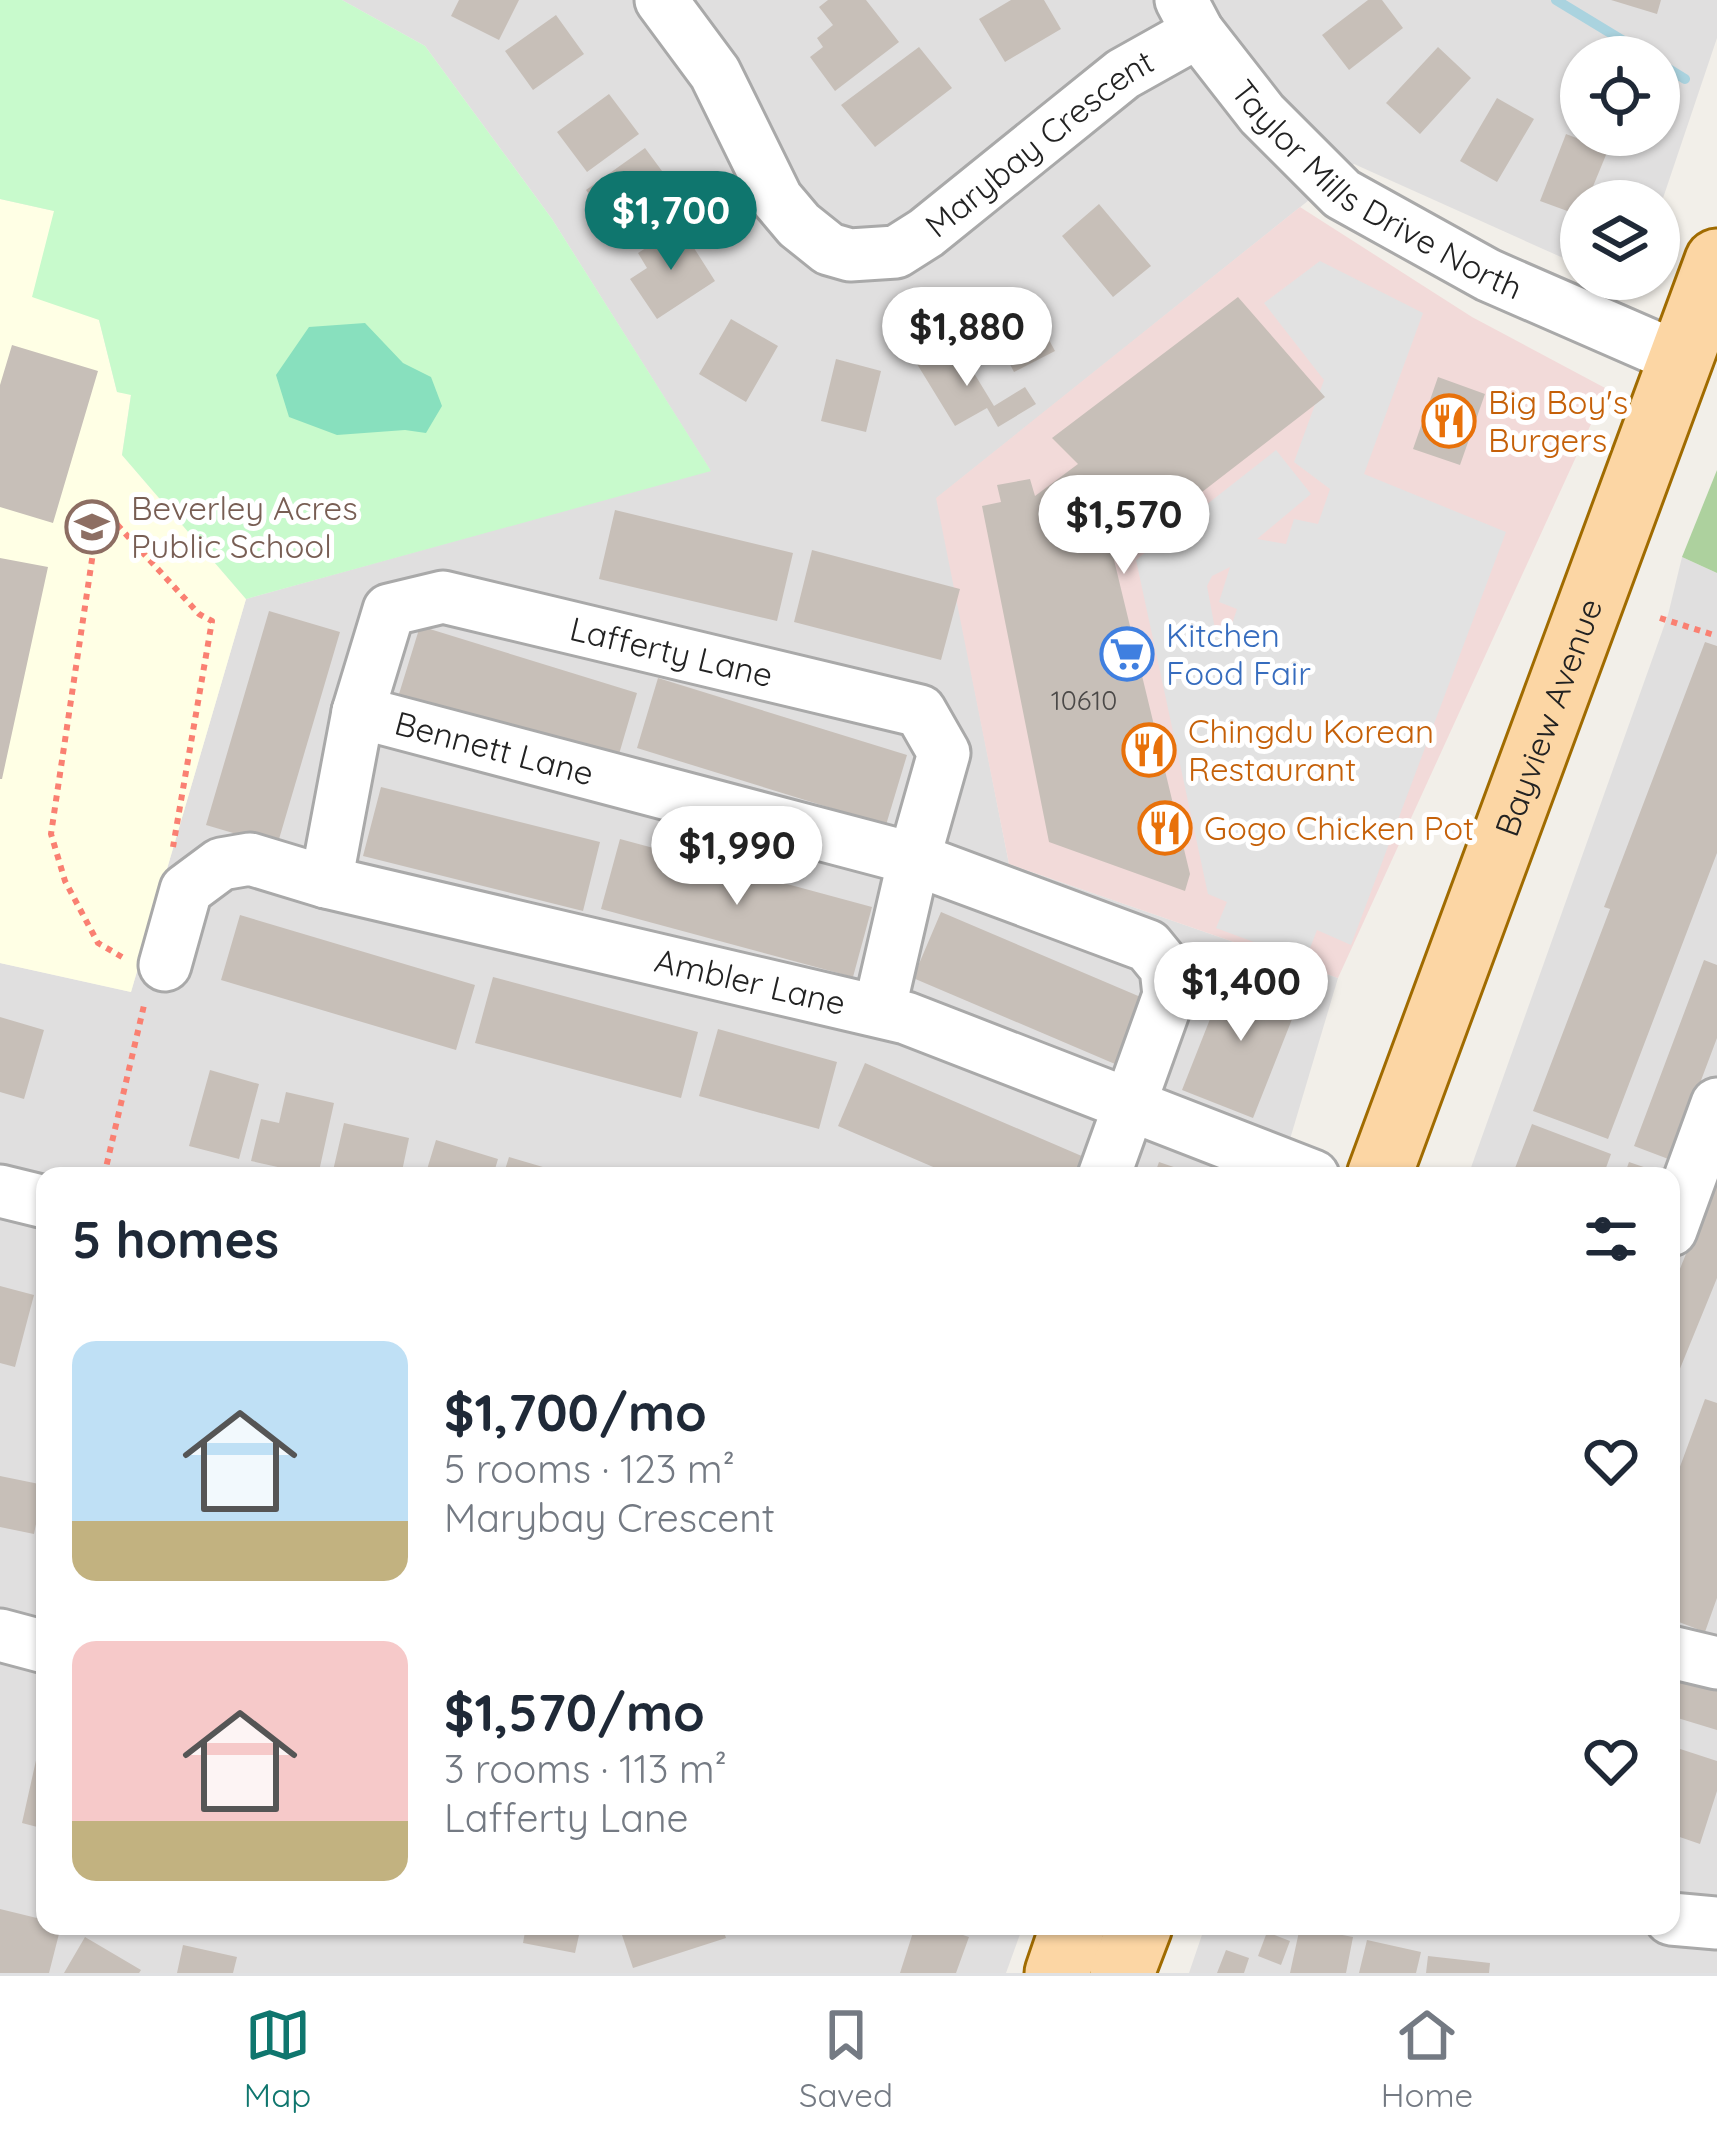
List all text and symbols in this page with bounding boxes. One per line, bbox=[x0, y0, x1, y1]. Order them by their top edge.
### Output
map controls bbox=[1560, 36, 1680, 300]
button: locate bbox=[1560, 36, 1680, 156]
street label: Marybay Crescent bbox=[916, 40, 1161, 246]
street label: Taylor Mills Drive North bbox=[1223, 71, 1529, 307]
pin: $1,700 bbox=[573, 171, 769, 273]
button: layers bbox=[1560, 180, 1680, 300]
text: $1,700 bbox=[612, 185, 730, 234]
pin: $1,880 bbox=[869, 287, 1065, 389]
text: $1,880 bbox=[909, 301, 1025, 350]
place label: Big Boy's Burgers bbox=[1488, 381, 1628, 460]
restaurant icon: Big Boy's Burgers bbox=[1421, 393, 1477, 449]
pin: $1,570 bbox=[1026, 475, 1222, 577]
place label: Beverley Acres Public School bbox=[131, 487, 358, 566]
text: $1,570 bbox=[1065, 489, 1183, 538]
school or university icon: Beverley Acres Public School bbox=[64, 499, 120, 555]
street label: Bayview Avenue bbox=[1485, 593, 1611, 842]
street label: Lafferty Lane bbox=[566, 607, 777, 695]
place label: Kitchen Food Fair bbox=[1166, 614, 1311, 693]
supermarket icon: Kitchen Food Fair bbox=[1099, 626, 1155, 682]
house number: 10610 bbox=[1051, 683, 1117, 717]
street label: Bennett Lane bbox=[391, 702, 598, 793]
place label: Chingdu Korean Restaurant bbox=[1188, 710, 1434, 789]
restaurant icon: Chingdu Korean Restaurant bbox=[1121, 722, 1177, 778]
restaurant icon: Gogo Chicken Pot bbox=[1137, 800, 1193, 856]
pin: $1,990 bbox=[639, 806, 835, 908]
place label: Gogo Chicken Pot bbox=[1204, 807, 1474, 848]
text: $1,990 bbox=[678, 820, 796, 869]
street label: Ambler Lane bbox=[651, 939, 850, 1023]
pin: $1,400 bbox=[1143, 942, 1339, 1044]
text: $1,400 bbox=[1181, 956, 1301, 1005]
icon: filters bbox=[1578, 1206, 1644, 1272]
text: 5 homes bbox=[72, 1207, 279, 1271]
text: $1,700/mo bbox=[444, 1380, 707, 1444]
icon: home bbox=[168, 1389, 312, 1533]
icon: heart bbox=[1578, 1428, 1644, 1494]
text: 5 rooms · 123 m² bbox=[444, 1444, 735, 1493]
text: Marybay Crescent bbox=[444, 1493, 775, 1542]
text: $1,570/mo bbox=[444, 1680, 705, 1744]
icon: home bbox=[168, 1689, 312, 1833]
icon: heart bbox=[1578, 1728, 1644, 1794]
text: 3 rooms · 113 m² bbox=[444, 1744, 727, 1793]
text: Lafferty Lane bbox=[444, 1793, 689, 1842]
tab: Map bbox=[244, 2002, 311, 2115]
tab: Saved bbox=[799, 2002, 893, 2115]
tab: Home bbox=[1381, 2002, 1473, 2115]

